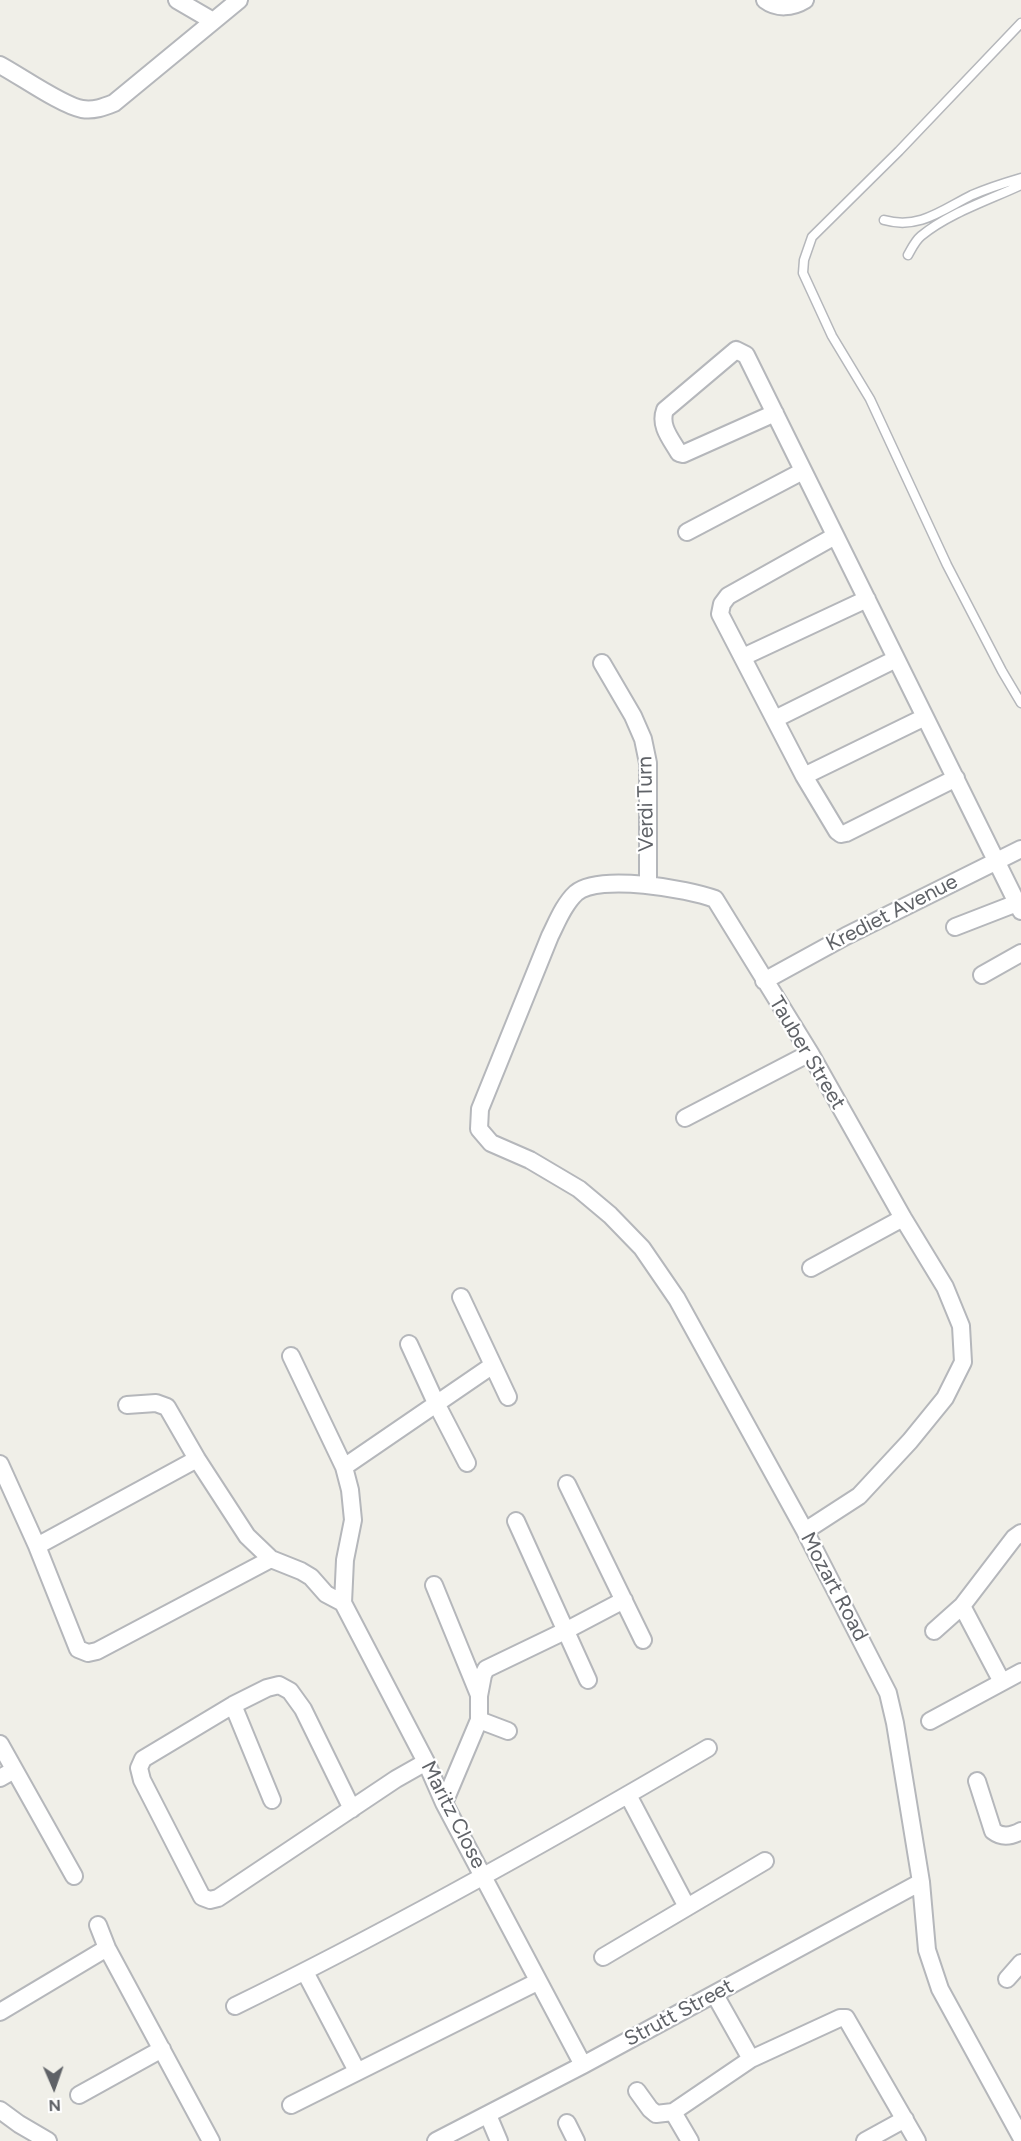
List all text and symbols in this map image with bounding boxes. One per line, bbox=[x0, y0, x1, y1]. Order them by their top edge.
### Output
street label: Verdi Turn bbox=[633, 756, 659, 852]
street label: Krediet Avenue bbox=[822, 869, 962, 957]
street label: Tauber Street bbox=[763, 992, 851, 1114]
street label: Mozart Road bbox=[795, 1528, 873, 1646]
street label: Maritz Close bbox=[415, 1757, 491, 1873]
street label: Strutt Street bbox=[620, 1974, 738, 2052]
north arrow bbox=[24, 2057, 84, 2117]
text: N bbox=[48, 2096, 61, 2115]

